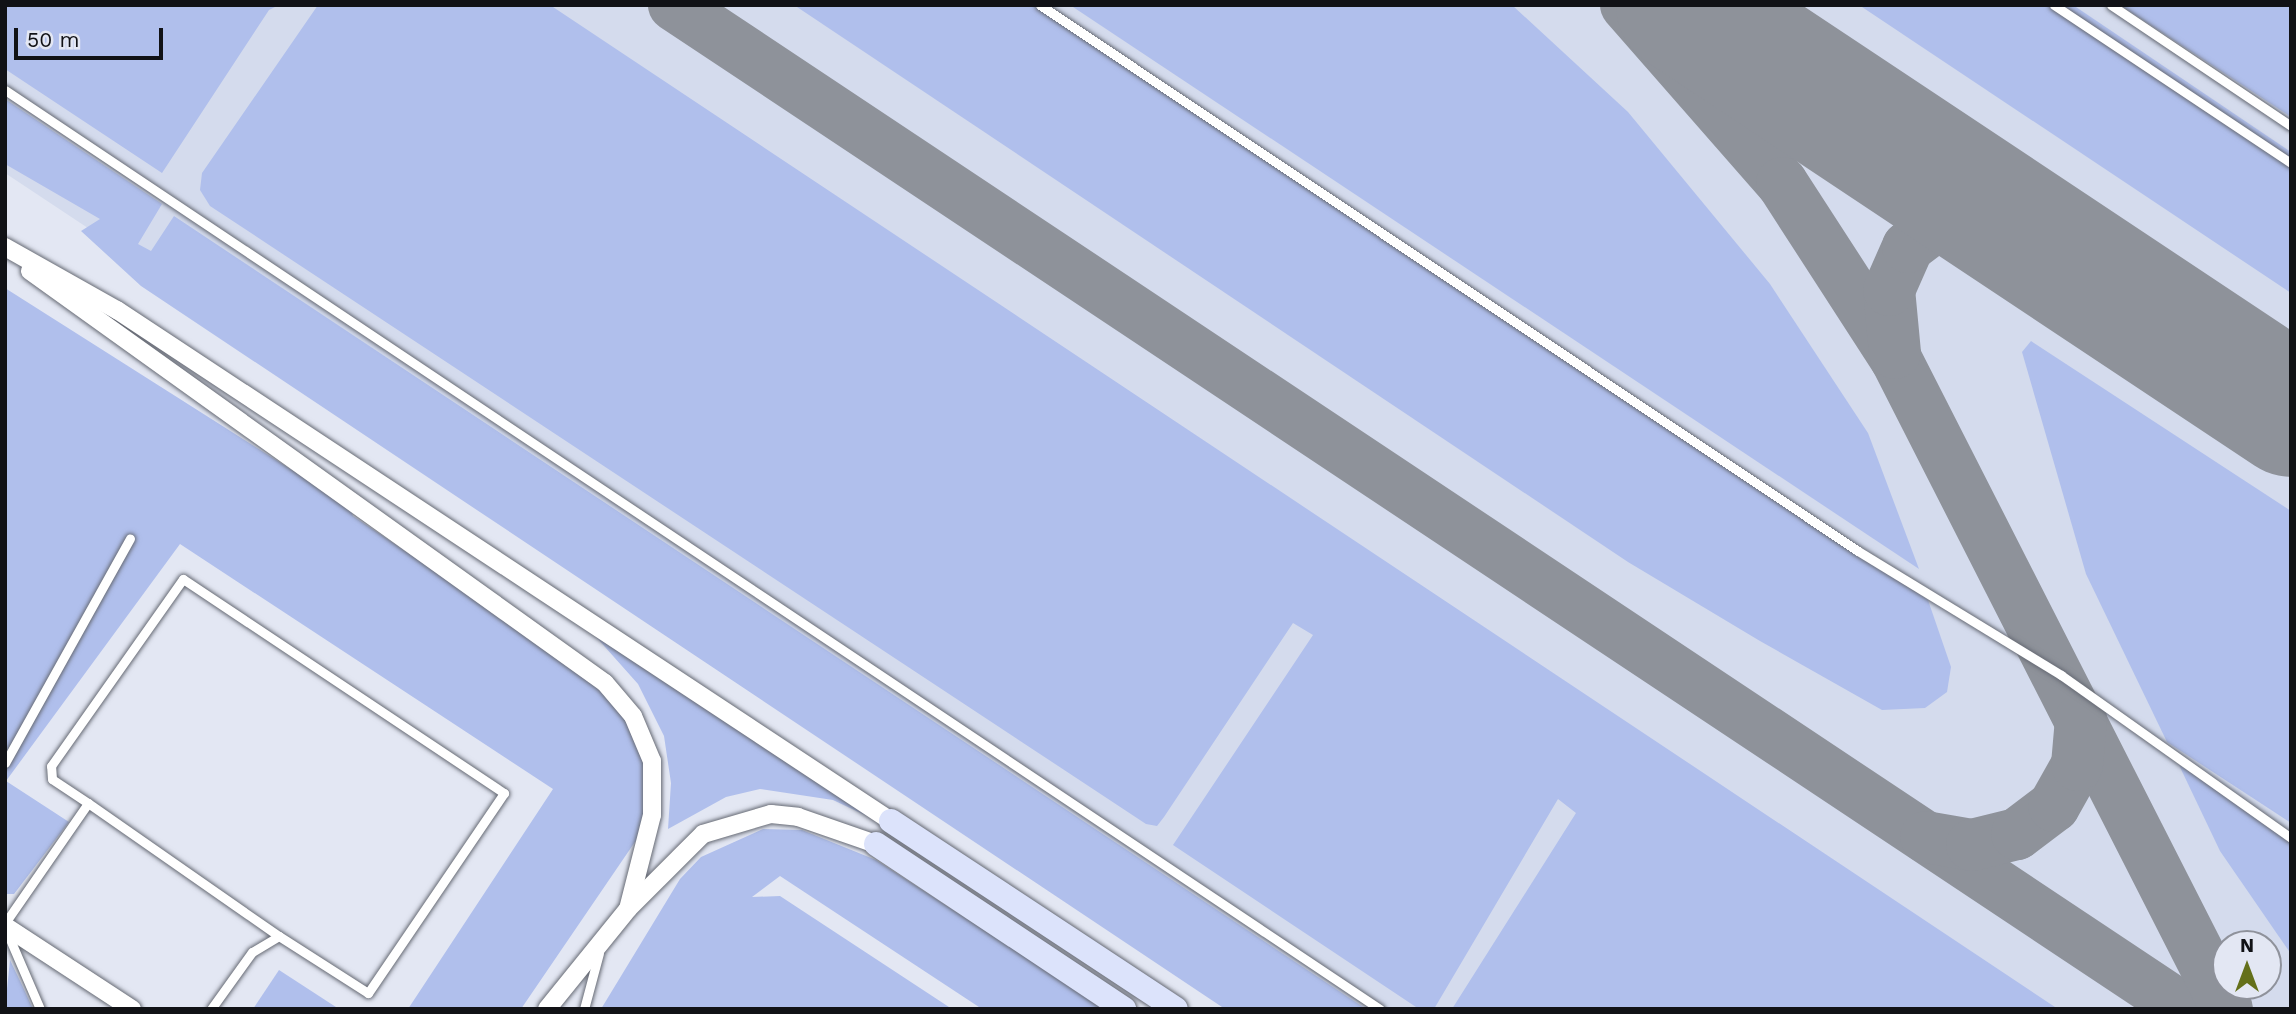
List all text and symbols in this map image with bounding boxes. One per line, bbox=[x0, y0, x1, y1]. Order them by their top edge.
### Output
scale bar bbox=[18, 14, 166, 58]
text: 50 m bbox=[27, 27, 79, 52]
north arrow bbox=[2212, 930, 2282, 1000]
text: N bbox=[2240, 934, 2254, 957]

